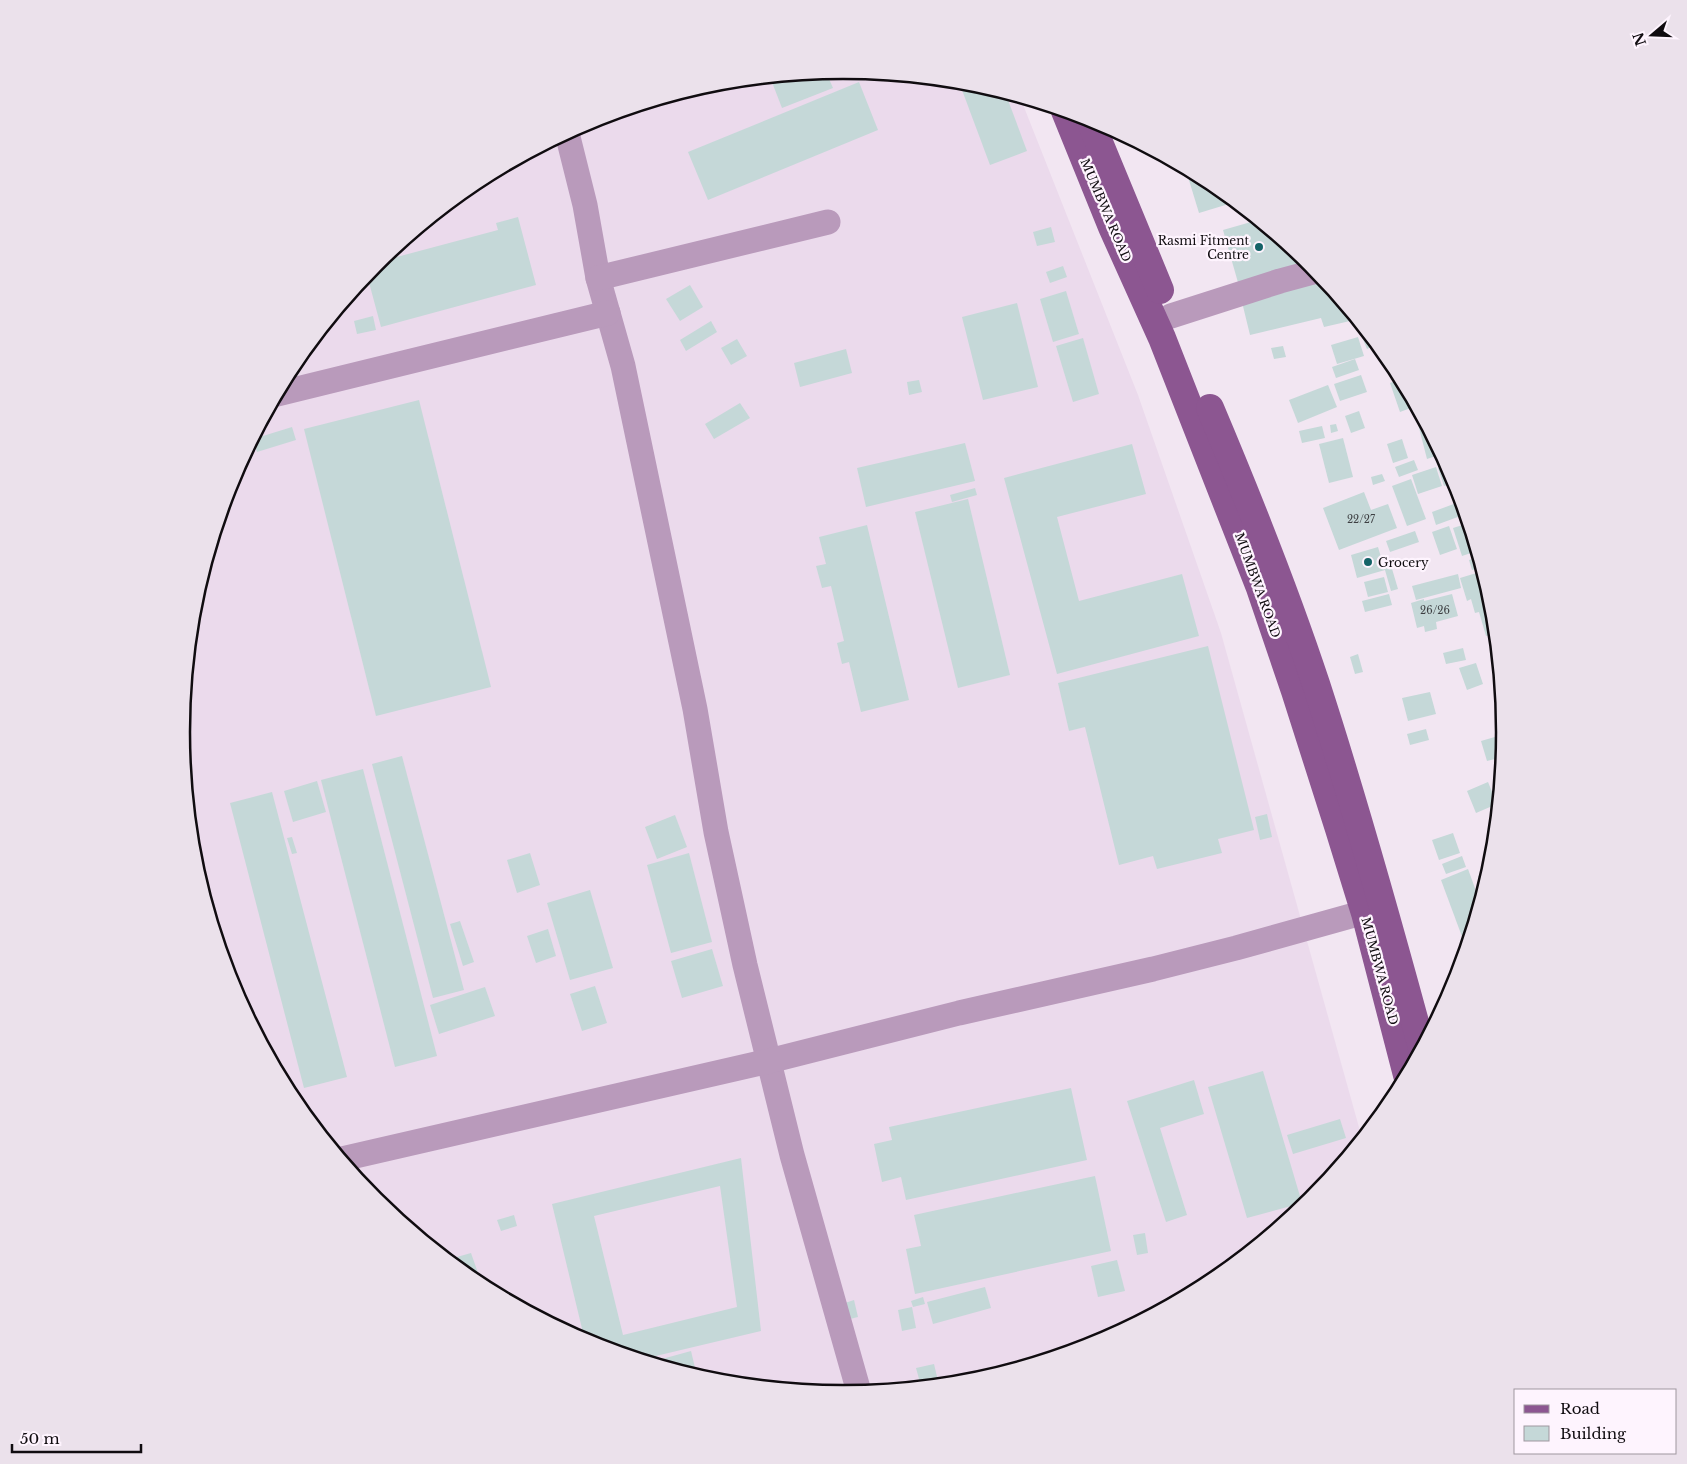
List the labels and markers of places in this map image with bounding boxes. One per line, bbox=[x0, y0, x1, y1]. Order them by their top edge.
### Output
place label: Rasmi Fitment Centre bbox=[1158, 233, 1249, 262]
marker: Rasmi Fitment Centre bbox=[1253, 241, 1265, 253]
place label: Grocery bbox=[1378, 555, 1429, 570]
marker: Grocery bbox=[1362, 556, 1374, 568]

